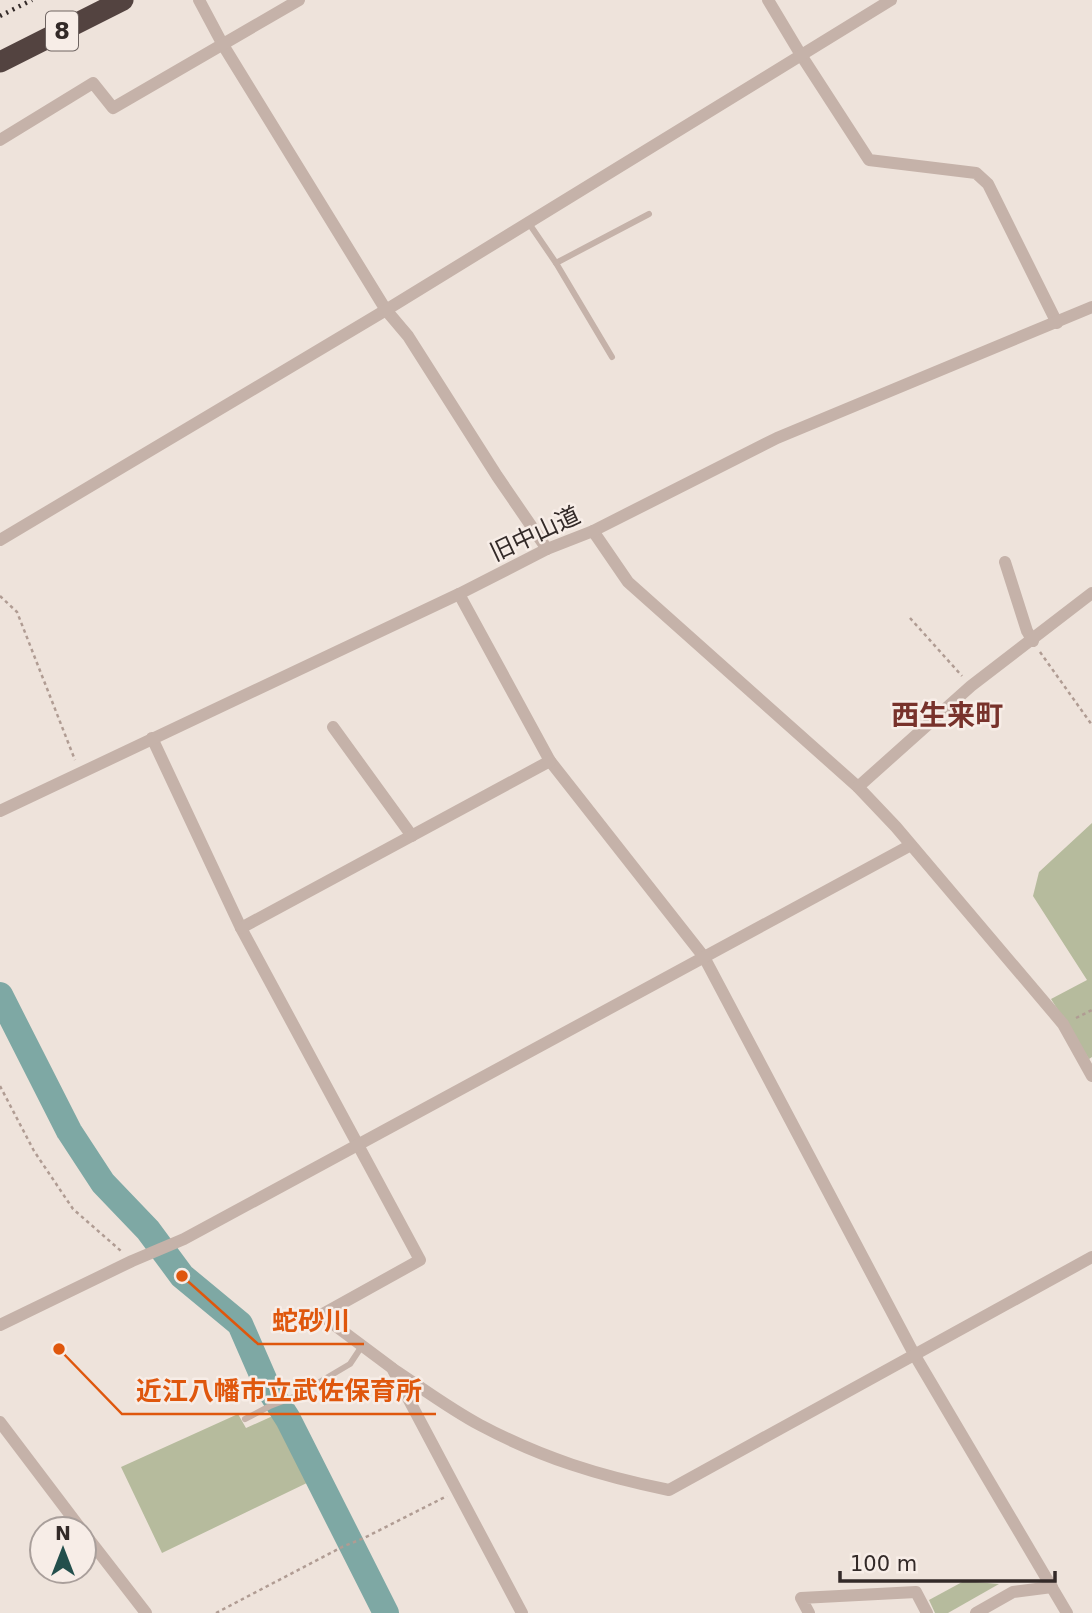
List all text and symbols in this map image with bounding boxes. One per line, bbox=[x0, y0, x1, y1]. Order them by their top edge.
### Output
road number: 8 bbox=[46, 12, 78, 50]
street label: 旧中山道 bbox=[486, 501, 584, 567]
district label: 西生来町 bbox=[891, 699, 1003, 732]
callout: 蛇砂川 bbox=[258, 1297, 364, 1344]
text: 蛇砂川 bbox=[272, 1306, 350, 1336]
callout: 近江八幡市立武佐保育所 bbox=[122, 1367, 436, 1414]
text: 近江八幡市立武佐保育所 bbox=[136, 1376, 422, 1406]
north arrow bbox=[28, 1515, 98, 1585]
text: N bbox=[55, 1522, 71, 1544]
scale bar bbox=[840, 1540, 1055, 1584]
text: 100 m bbox=[850, 1552, 917, 1576]

